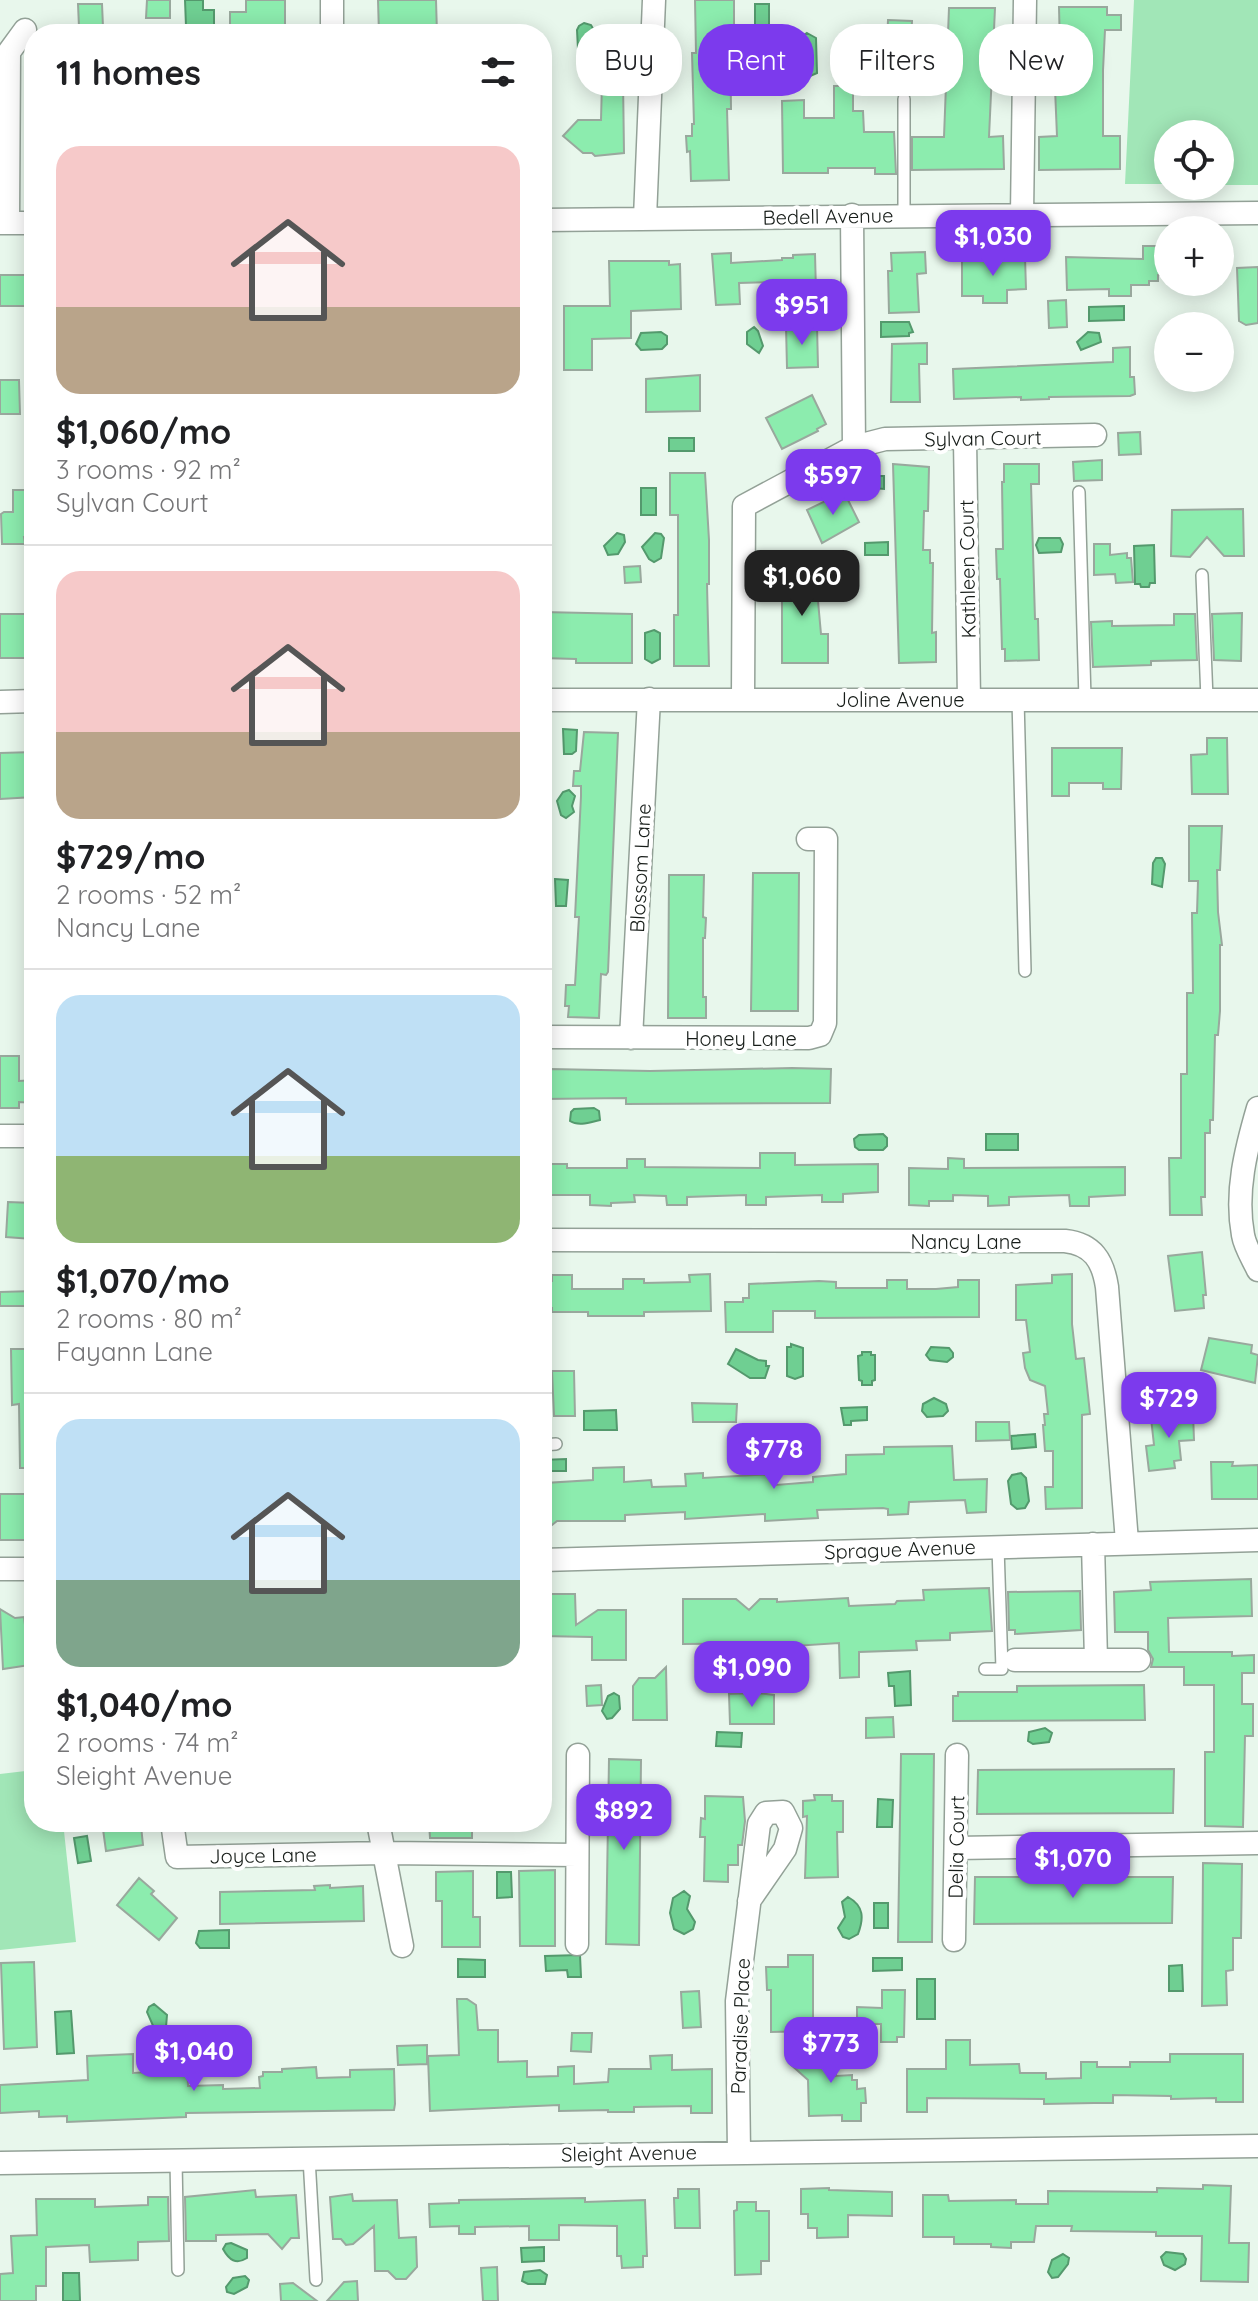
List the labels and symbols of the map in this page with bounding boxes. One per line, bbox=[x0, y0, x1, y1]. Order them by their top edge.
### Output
street label: Bedell Avenue bbox=[762, 202, 894, 230]
pin: $1,030 bbox=[928, 210, 1058, 278]
pin: $951 bbox=[755, 279, 849, 347]
street label: Sylvan Court bbox=[924, 424, 1042, 452]
pin: $597 bbox=[786, 449, 880, 517]
street label: Kathleen Court bbox=[953, 499, 981, 639]
pin: $1,060 bbox=[737, 550, 867, 618]
street label: Joline Avenue bbox=[835, 687, 965, 712]
street label: Blossom Lane bbox=[624, 803, 656, 933]
street label: Honey Lane bbox=[685, 1026, 797, 1051]
street label: Nancy Lane bbox=[910, 1229, 1022, 1254]
pin: $729 bbox=[1122, 1372, 1216, 1440]
pin: $778 bbox=[727, 1423, 821, 1491]
street label: Sprague Avenue bbox=[824, 1534, 976, 1564]
pin: $1,090 bbox=[687, 1641, 817, 1709]
pin: $892 bbox=[577, 1784, 671, 1852]
street label: Delia Court bbox=[943, 1795, 969, 1899]
pin: $1,070 bbox=[1008, 1832, 1138, 1900]
street label: Joyce Lane bbox=[209, 1842, 317, 1868]
street label: Paradise Place bbox=[725, 1957, 755, 2095]
pin: $773 bbox=[784, 2017, 878, 2085]
pin: $1,040 bbox=[129, 2025, 259, 2093]
street label: Sleight Avenue bbox=[561, 2139, 697, 2167]

